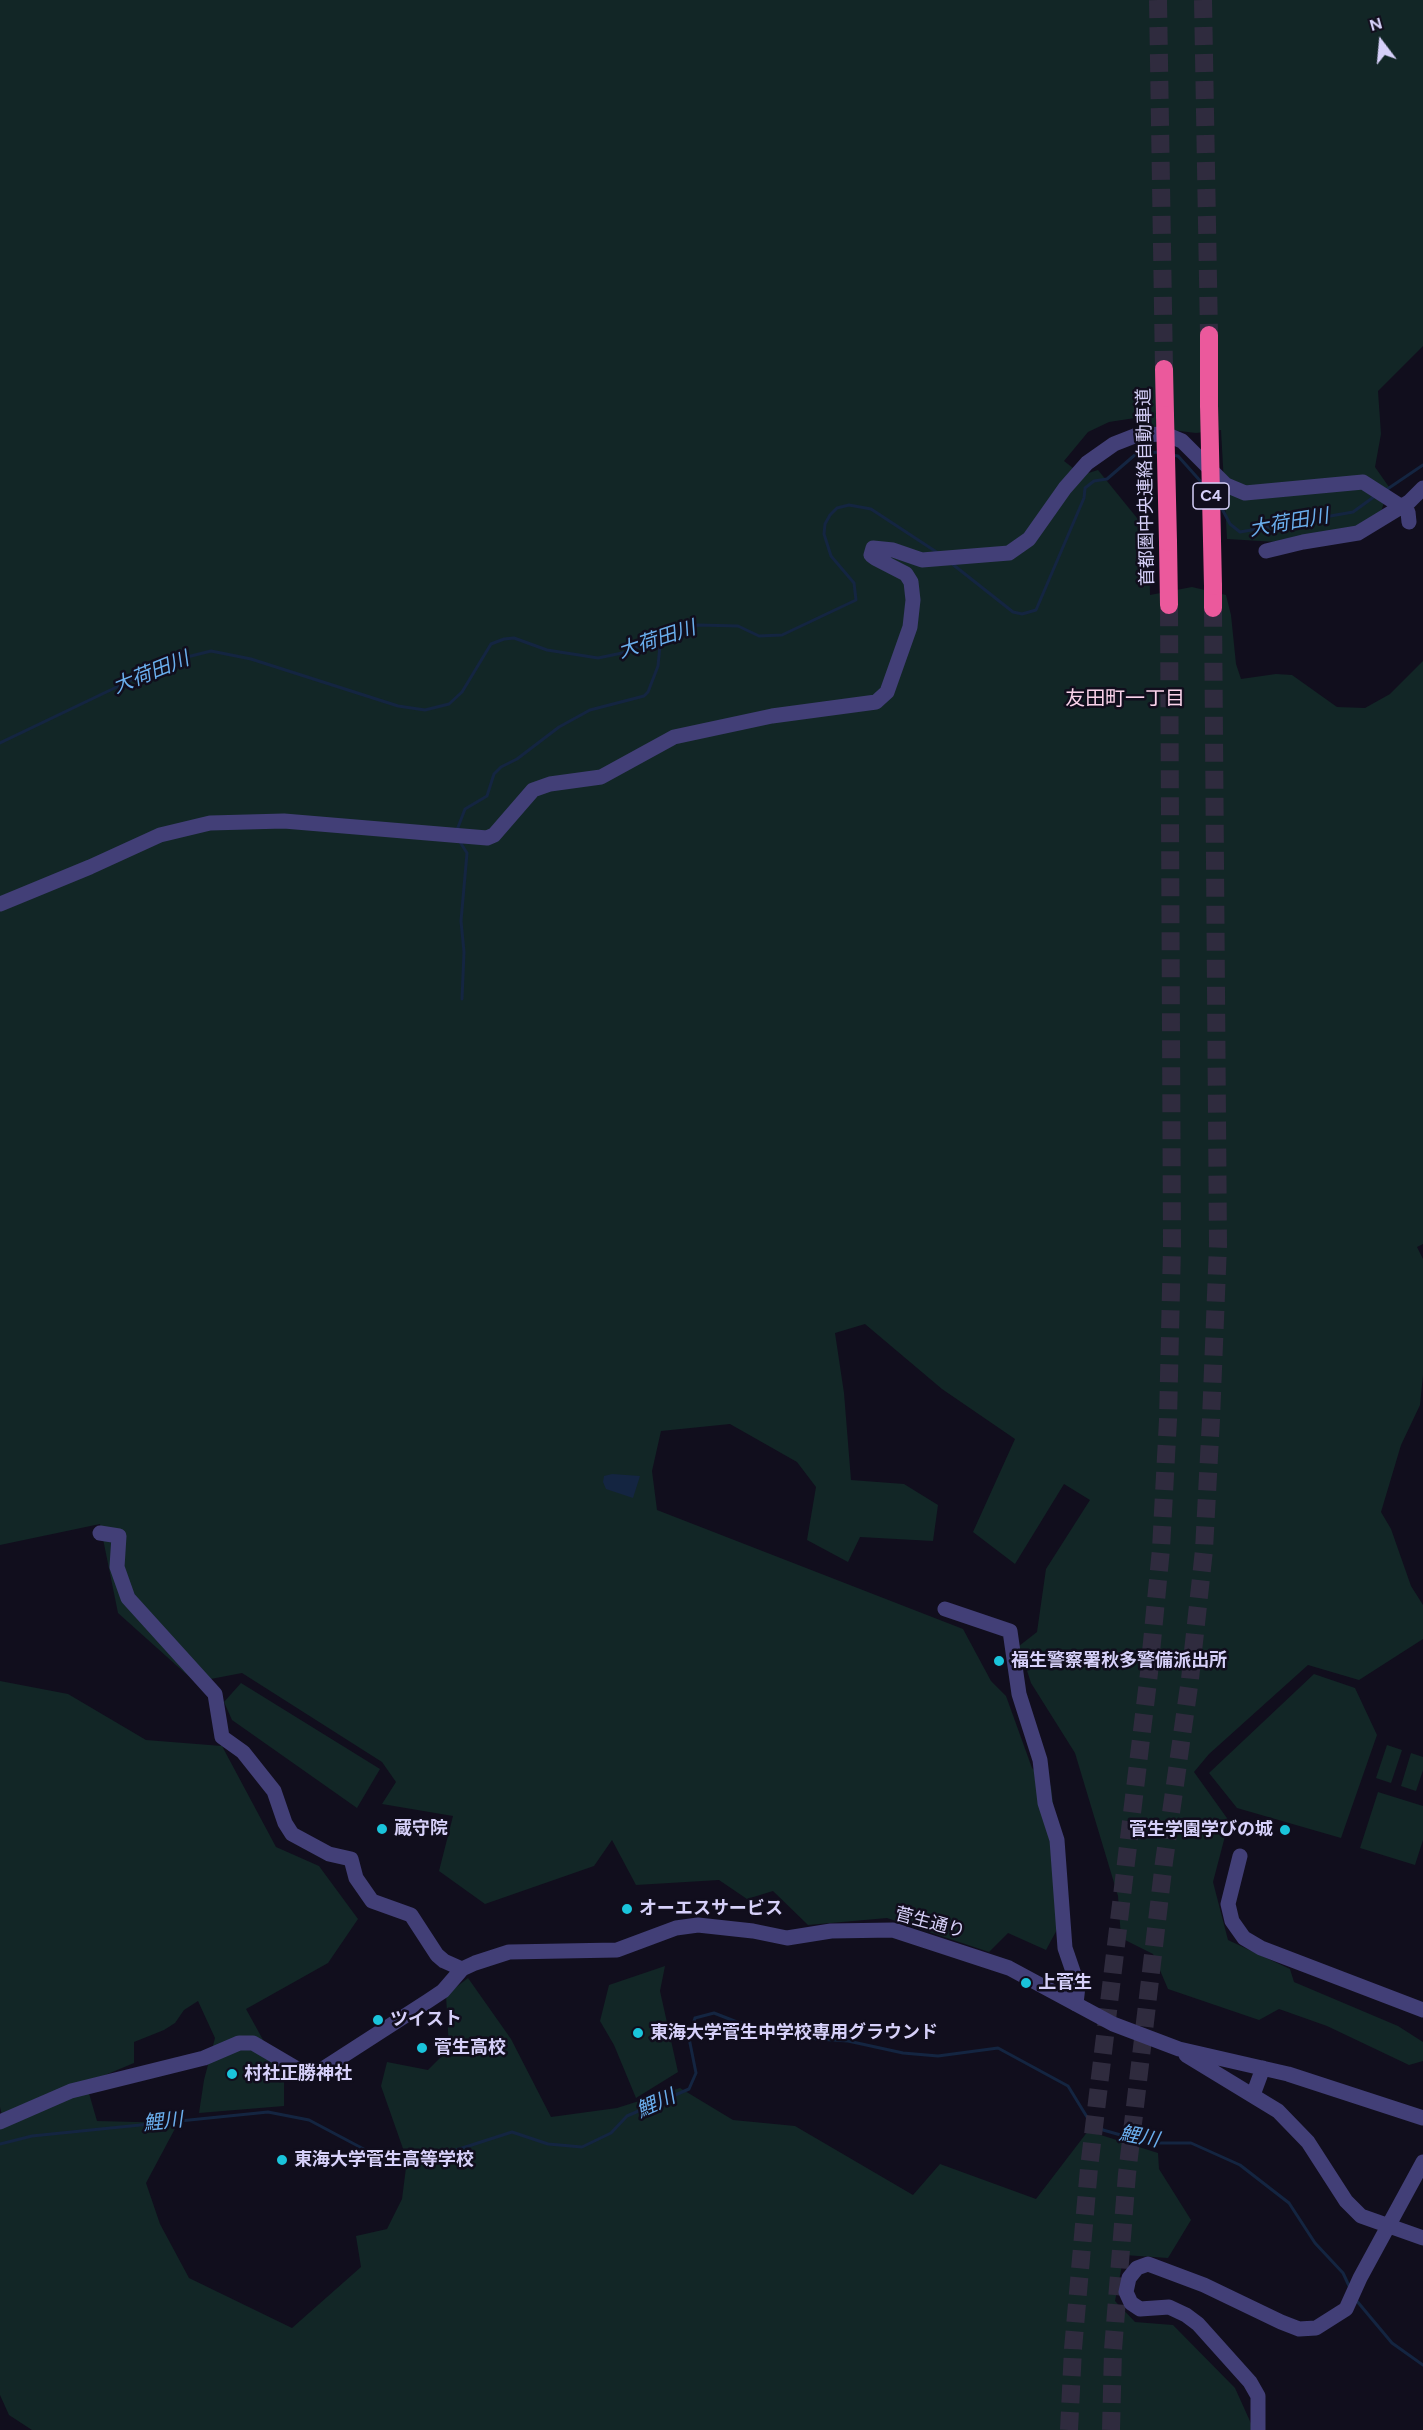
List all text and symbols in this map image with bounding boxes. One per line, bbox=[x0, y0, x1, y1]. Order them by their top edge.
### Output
north arrow bbox=[1351, 12, 1411, 72]
text: N bbox=[1367, 13, 1384, 35]
street label: 首都圏中央連絡自動車道 bbox=[1133, 388, 1159, 586]
road number: C4 bbox=[1193, 483, 1229, 509]
water label: 大荷田川 bbox=[1248, 504, 1330, 542]
water label: 大荷田川 bbox=[615, 616, 699, 664]
water label: 大荷田川 bbox=[109, 647, 193, 699]
district label: 友田町一丁目 bbox=[1065, 687, 1185, 711]
place label: 福生警察署秋多警備派出所 bbox=[1011, 1650, 1227, 1672]
marker: 福生警察署秋多警備派出所 bbox=[992, 1654, 1006, 1668]
place label: 蔵守院 bbox=[394, 1818, 448, 1840]
place label: 菅生学園学びの城 bbox=[1129, 1819, 1273, 1841]
marker: 蔵守院 bbox=[375, 1822, 389, 1836]
marker: 菅生学園学びの城 bbox=[1278, 1823, 1292, 1837]
place label: オーエスサービス bbox=[639, 1898, 783, 1920]
marker: オーエスサービス bbox=[620, 1902, 634, 1916]
street label: 菅生通り bbox=[892, 1903, 968, 1943]
place label: 上菅生 bbox=[1038, 1972, 1092, 1994]
marker: 上菅生 bbox=[1019, 1976, 1033, 1990]
place label: ツイスト bbox=[390, 2009, 462, 2031]
marker: ツイスト bbox=[371, 2013, 385, 2027]
place label: 東海大学菅生中学校専用グラウンド bbox=[650, 2022, 938, 2044]
marker: 東海大学菅生中学校専用グラウンド bbox=[631, 2026, 645, 2040]
place label: 菅生高校 bbox=[434, 2037, 506, 2059]
marker: 菅生高校 bbox=[415, 2041, 429, 2055]
place label: 村社正勝神社 bbox=[244, 2063, 352, 2085]
marker: 村社正勝神社 bbox=[225, 2067, 239, 2081]
water label: 鯉川 bbox=[633, 2085, 679, 2123]
water label: 鯉川 bbox=[142, 2108, 184, 2136]
water label: 鯉川 bbox=[1117, 2121, 1161, 2153]
place label: 東海大学菅生高等学校 bbox=[294, 2149, 474, 2171]
marker: 東海大学菅生高等学校 bbox=[275, 2153, 289, 2167]

